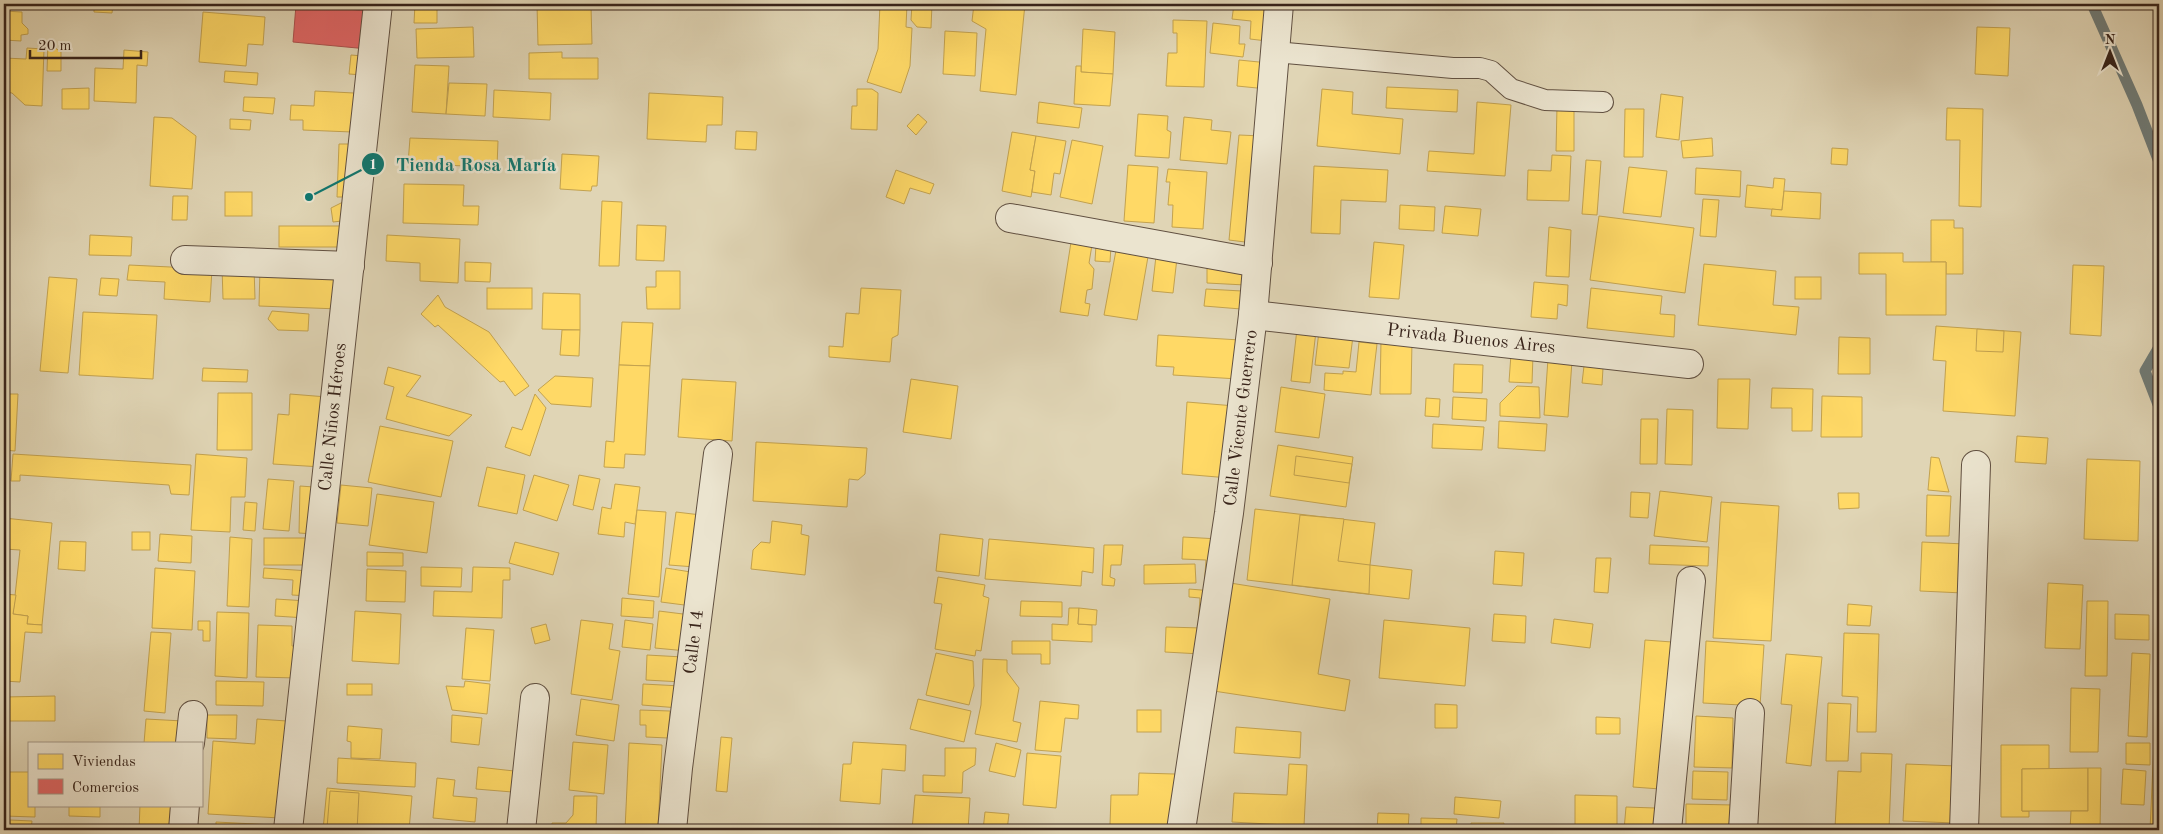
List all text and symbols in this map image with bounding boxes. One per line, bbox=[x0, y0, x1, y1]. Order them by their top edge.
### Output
scale bar bbox=[30, 28, 141, 60]
north arrow bbox=[2086, 28, 2136, 78]
text: N bbox=[2105, 33, 2116, 47]
text: 20 m bbox=[38, 39, 72, 54]
callout: Tienda Rosa María bbox=[360, 147, 566, 181]
text: Tienda Rosa María bbox=[396, 157, 557, 176]
text: 1 bbox=[369, 158, 377, 173]
street label: Privada Buenos Aires bbox=[1386, 321, 1556, 357]
street label: Calle Vicente Guerrero bbox=[1221, 329, 1261, 507]
street label: Calle Niños Héroes bbox=[316, 342, 350, 492]
street label: Calle 14 bbox=[681, 609, 707, 675]
legend bbox=[28, 742, 202, 806]
text: Viviendas bbox=[72, 755, 136, 770]
text: Comercios bbox=[72, 781, 139, 796]

